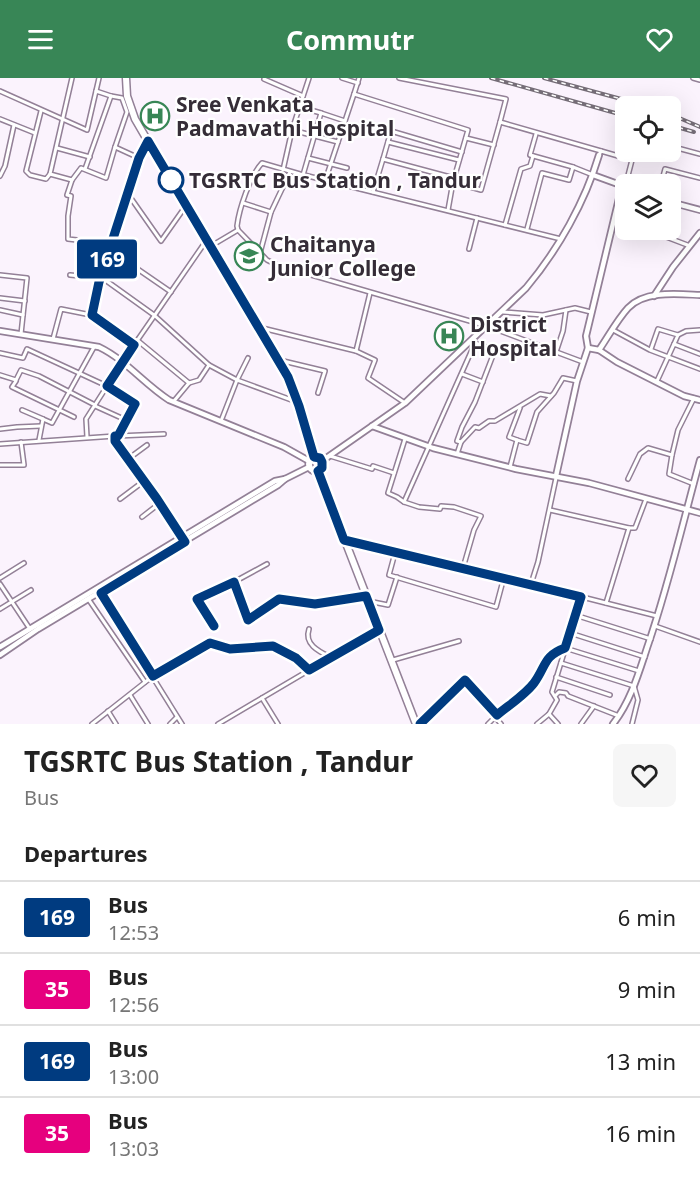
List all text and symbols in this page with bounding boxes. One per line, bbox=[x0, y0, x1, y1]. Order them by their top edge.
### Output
text: Commutr bbox=[286, 21, 414, 58]
icon: menu bbox=[24, 23, 57, 56]
icon: heart bbox=[643, 23, 676, 56]
place label: Sree Venkata Padmavathi Hospital bbox=[176, 90, 394, 142]
map controls bbox=[615, 96, 681, 240]
button: locate bbox=[615, 96, 681, 162]
hospital icon: Sree Venkata Padmavathi Hospital bbox=[139, 100, 171, 132]
place label: TGSRTC Bus Station , Tandur bbox=[189, 166, 481, 194]
marker: TGSRTC Bus Station , Tandur bbox=[158, 167, 184, 193]
button: layers bbox=[615, 174, 681, 240]
place label: Chaitanya Junior College bbox=[268, 230, 416, 282]
line badge: 169 bbox=[72, 240, 142, 279]
school or university icon: Chaitanya Junior College bbox=[233, 240, 265, 272]
text: 169 bbox=[89, 245, 125, 273]
place label: District Hospital bbox=[470, 310, 557, 362]
hospital icon: District Hospital bbox=[433, 320, 465, 352]
text: TGSRTC Bus Station , Tandur bbox=[24, 742, 413, 780]
button: heart bbox=[613, 744, 676, 807]
text: Bus bbox=[24, 784, 59, 811]
text: Departures bbox=[24, 838, 148, 868]
text: Bus bbox=[108, 889, 148, 919]
text: 6 min bbox=[618, 902, 676, 932]
text: 169 bbox=[39, 903, 75, 931]
text: 12:53 bbox=[108, 919, 159, 946]
text: Bus bbox=[108, 961, 148, 991]
text: 9 min bbox=[618, 974, 676, 1004]
text: 35 bbox=[45, 975, 69, 1003]
text: 12:56 bbox=[108, 991, 159, 1018]
text: Bus bbox=[108, 1033, 148, 1063]
text: 13 min bbox=[605, 1046, 676, 1076]
text: 169 bbox=[39, 1047, 75, 1075]
text: 13:00 bbox=[108, 1063, 159, 1090]
text: Bus bbox=[108, 1105, 148, 1135]
text: 16 min bbox=[605, 1118, 676, 1148]
text: 35 bbox=[45, 1119, 69, 1147]
text: 13:03 bbox=[108, 1135, 159, 1162]

